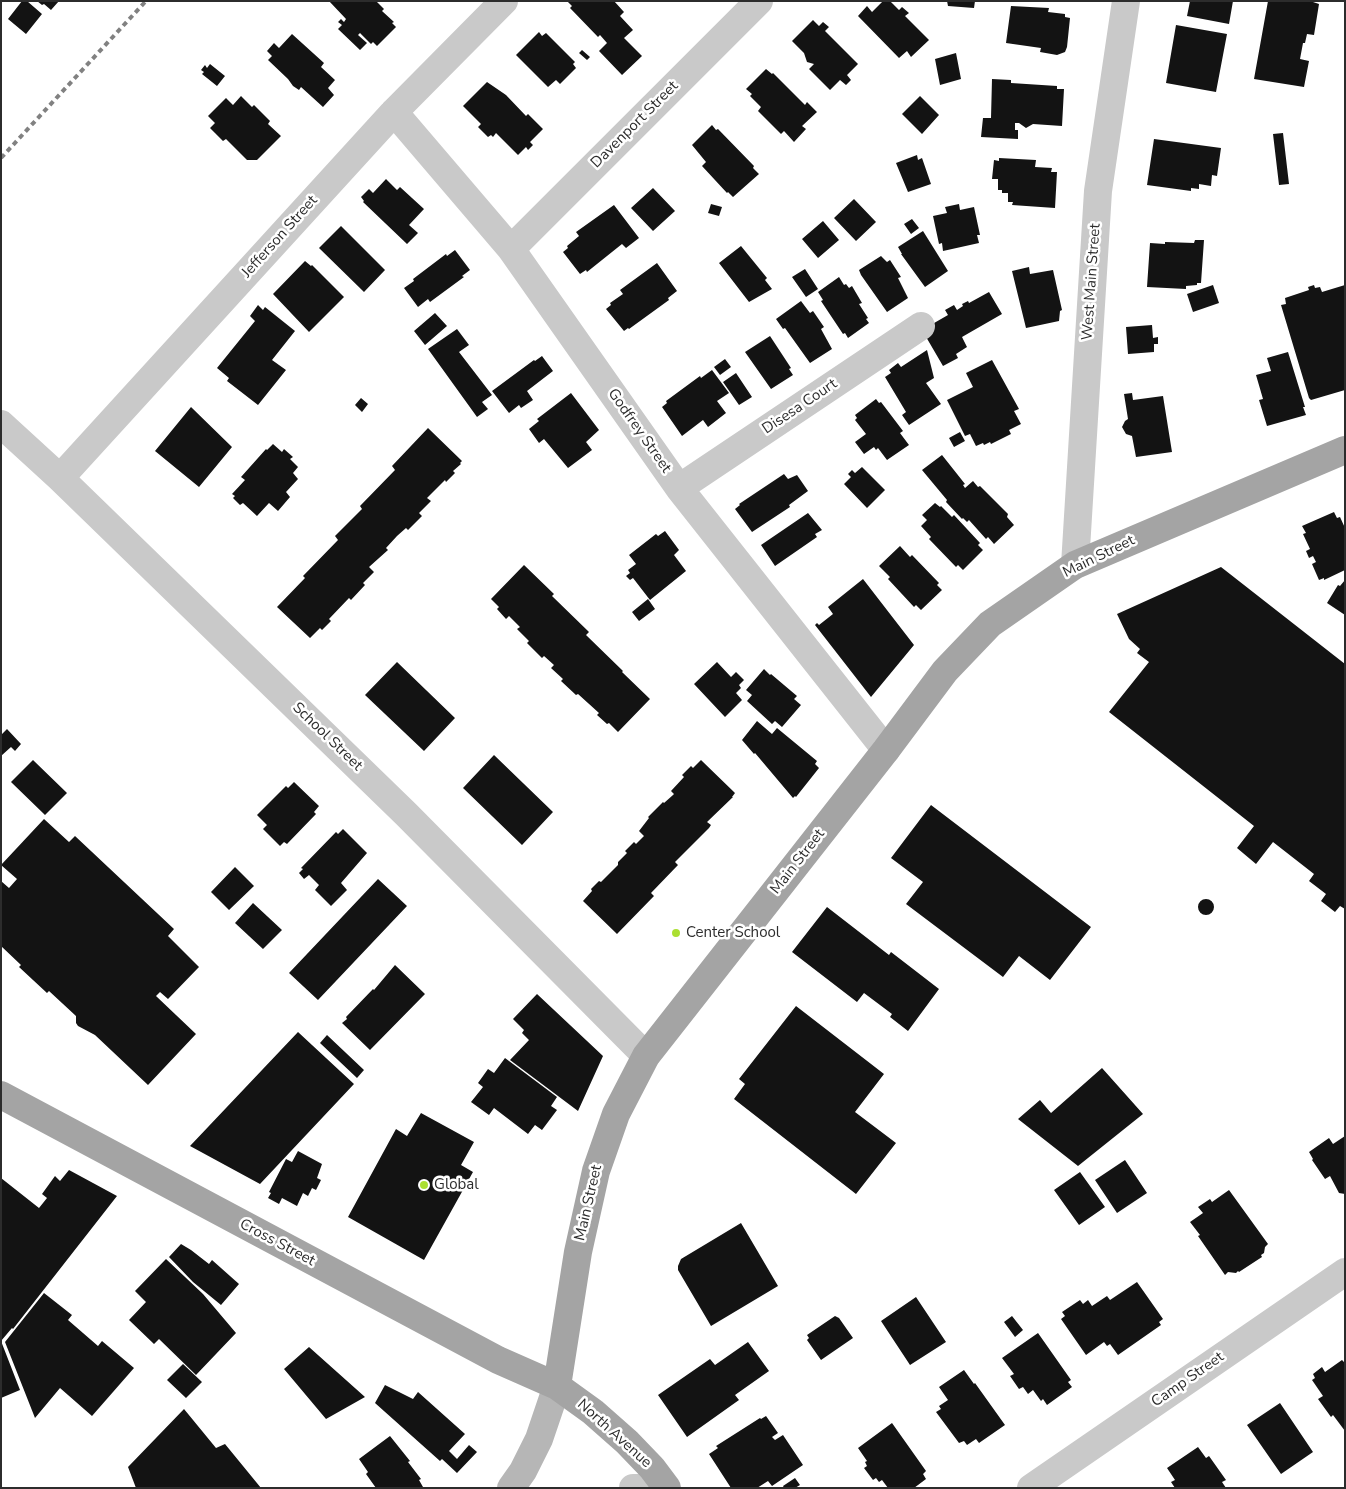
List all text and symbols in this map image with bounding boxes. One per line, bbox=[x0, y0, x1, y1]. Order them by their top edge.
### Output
street label: Davenport Street bbox=[588, 78, 682, 172]
street label: Jefferson Street bbox=[238, 192, 322, 282]
street label: West Main Street bbox=[1079, 223, 1105, 341]
street label: Disesa Court bbox=[759, 375, 841, 439]
street label: Godfrey Street bbox=[603, 385, 675, 477]
street label: Main Street bbox=[1060, 532, 1138, 582]
street label: School Street bbox=[288, 699, 366, 775]
street label: Main Street bbox=[767, 826, 829, 898]
place label: Center School bbox=[686, 924, 780, 942]
marker: Center School bbox=[670, 927, 682, 939]
street label: Main Street bbox=[572, 1163, 606, 1243]
place label: Global bbox=[434, 1176, 479, 1194]
marker: Global bbox=[418, 1179, 430, 1191]
street label: Cross Street bbox=[236, 1216, 318, 1270]
street label: Camp Street bbox=[1148, 1348, 1228, 1412]
street label: North Avenue bbox=[573, 1396, 655, 1472]

